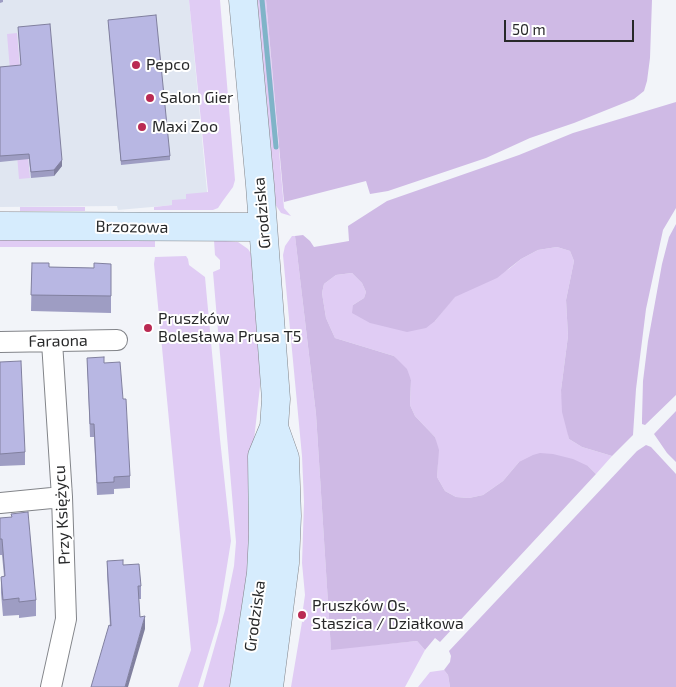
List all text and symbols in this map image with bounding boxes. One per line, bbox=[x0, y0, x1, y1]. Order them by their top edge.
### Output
scale bar bbox=[506, 10, 636, 42]
text: 50 m bbox=[512, 20, 546, 38]
place label: Pepco bbox=[146, 55, 190, 75]
marker: Pepco bbox=[130, 59, 142, 71]
place label: Salon Gier bbox=[160, 88, 233, 108]
marker: Salon Gier bbox=[144, 92, 156, 104]
place label: Maxi Zoo bbox=[152, 117, 218, 137]
marker: Maxi Zoo bbox=[136, 121, 148, 133]
street label: Grodziska bbox=[249, 176, 275, 250]
street label: Brzozowa bbox=[96, 217, 168, 237]
place label: Pruszków Bolesława Prusa T5 bbox=[158, 309, 301, 347]
marker: Pruszków Bolesława Prusa T5 bbox=[142, 322, 154, 334]
street label: Faraona bbox=[28, 331, 88, 351]
street label: Przy Księżycu bbox=[50, 465, 74, 565]
street label: Grodziska bbox=[241, 579, 269, 653]
place label: Pruszków Os. Staszica / Działkowa bbox=[312, 596, 464, 634]
marker: Pruszków Os. Staszica / Działkowa bbox=[296, 609, 308, 621]

